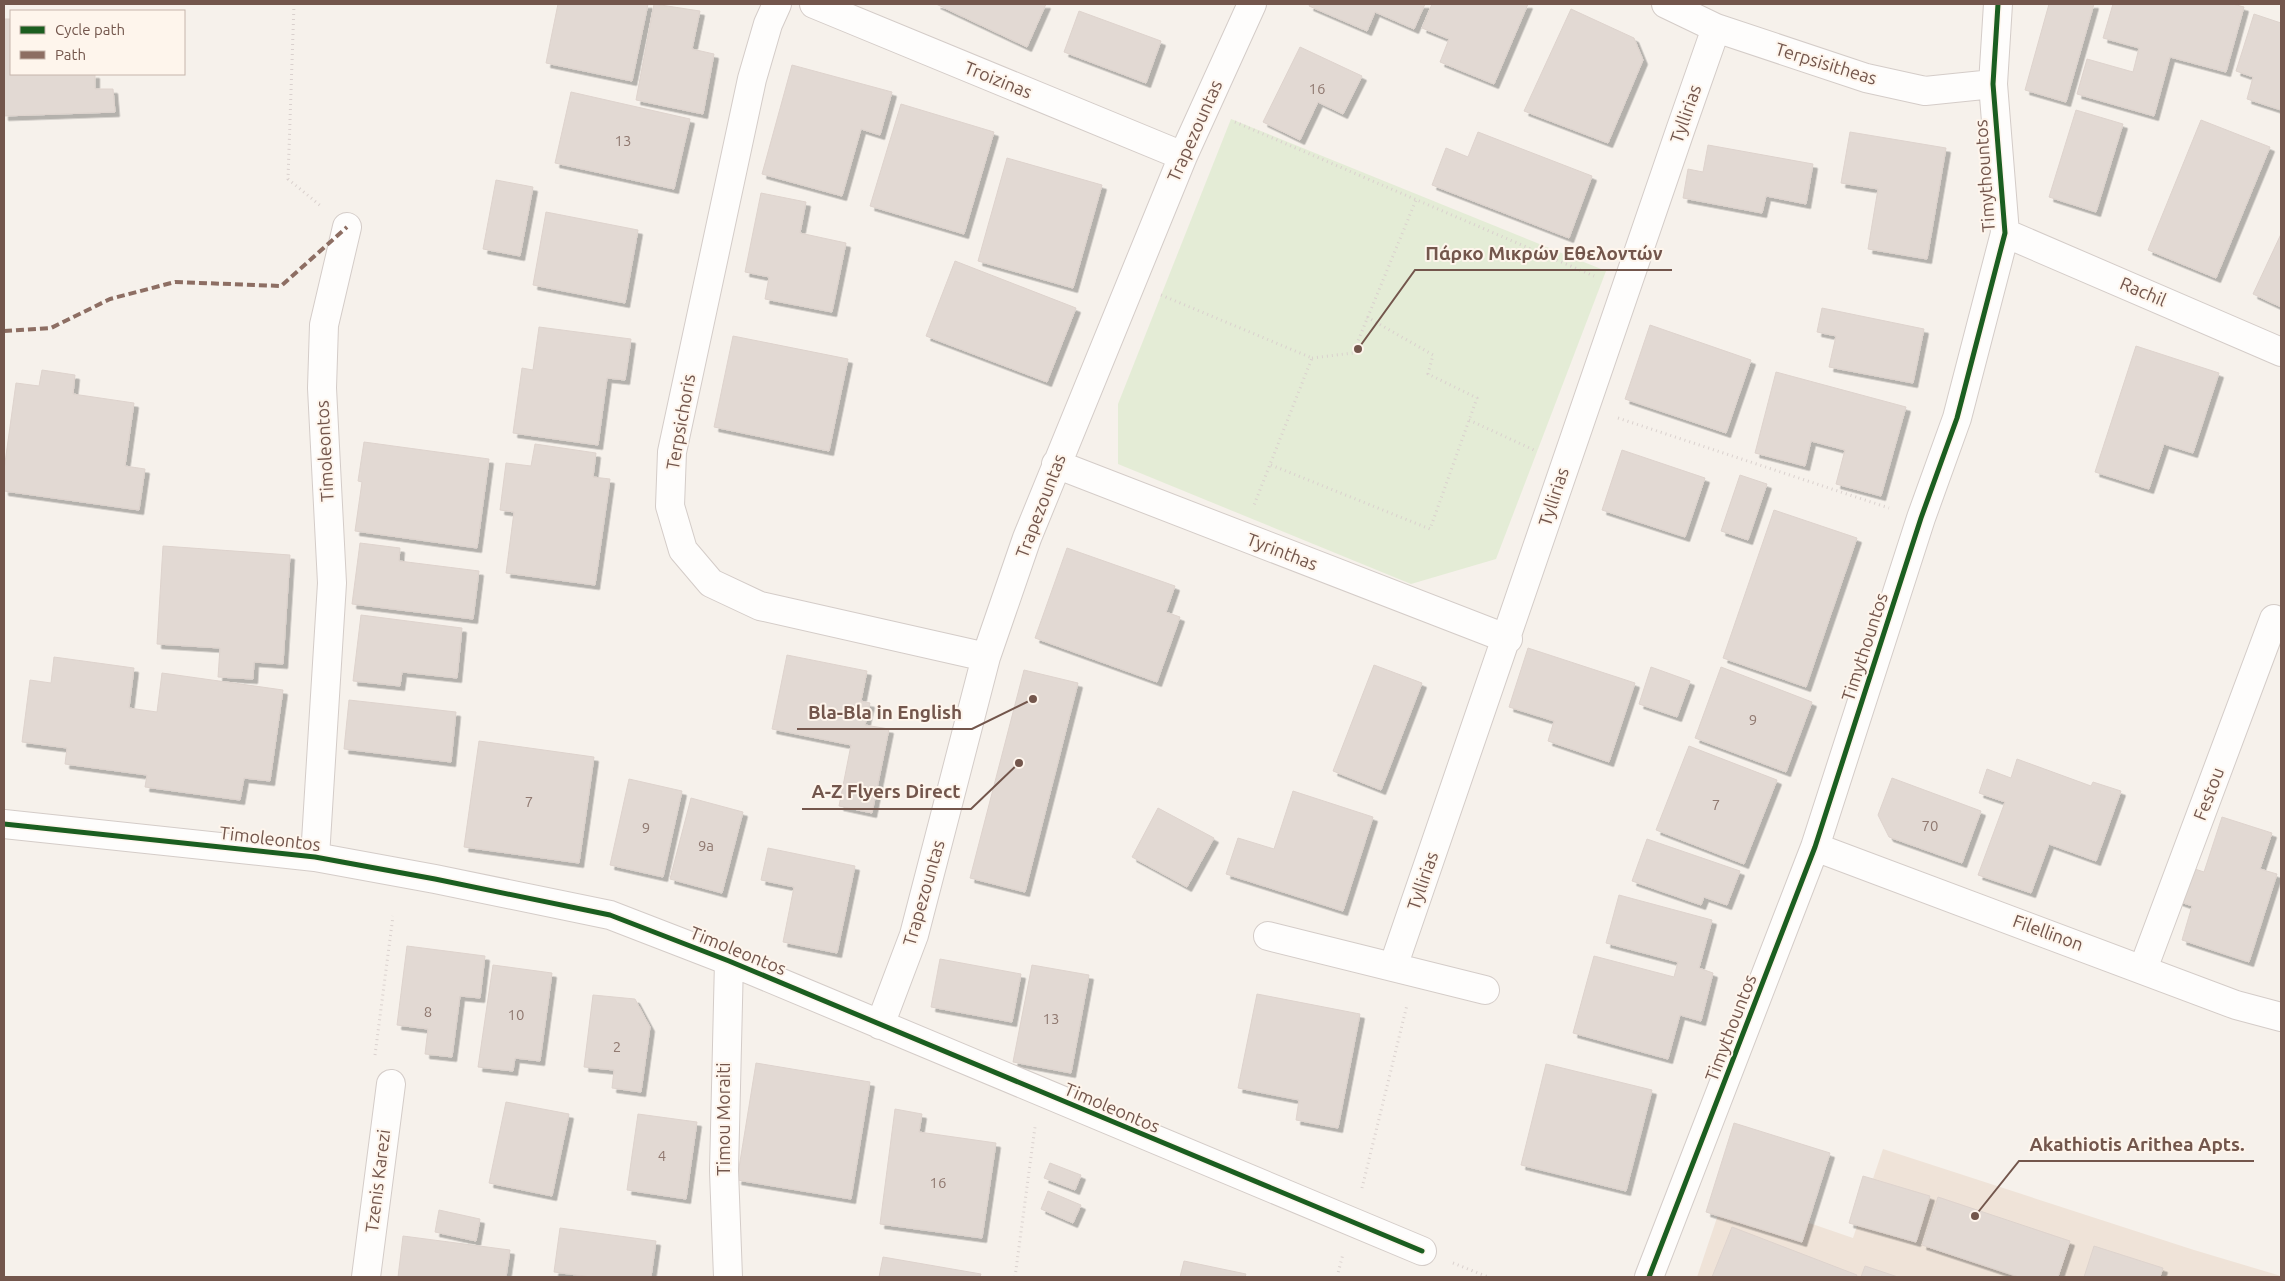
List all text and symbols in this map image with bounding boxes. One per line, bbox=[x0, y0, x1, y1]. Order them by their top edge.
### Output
legend bbox=[10, 10, 185, 75]
text: Cycle path bbox=[55, 21, 125, 38]
street label: Terpsisitheas bbox=[1773, 38, 1880, 88]
text: Path bbox=[55, 46, 86, 63]
street label: Troizinas bbox=[962, 56, 1035, 102]
street label: Trapezountas bbox=[1163, 76, 1226, 185]
house number: 16 bbox=[1309, 80, 1325, 97]
street label: Tyllirias bbox=[1666, 82, 1704, 146]
street label: Timythountos bbox=[1970, 119, 1998, 233]
house number: 13 bbox=[615, 132, 631, 149]
callout: Πάρκο Μικρών Εθελοντών bbox=[1415, 236, 1672, 270]
text: Πάρκο Μικρών Εθελοντών bbox=[1425, 242, 1663, 264]
street label: Rachil bbox=[2117, 272, 2170, 310]
street label: Terpsichoris bbox=[662, 372, 698, 471]
street label: Timoleontos bbox=[311, 400, 337, 502]
street label: Trapezountas bbox=[1011, 451, 1069, 560]
street label: Tyllirias bbox=[1534, 465, 1572, 529]
street label: Tyrinthas bbox=[1244, 528, 1321, 574]
street label: Timythountos bbox=[1837, 590, 1891, 703]
callout: Bla-Bla in English bbox=[797, 695, 972, 729]
text: Bla-Bla in English bbox=[808, 701, 962, 723]
house number: 9 bbox=[1749, 711, 1757, 728]
street label: Festou bbox=[2189, 764, 2227, 823]
callout: A-Z Flyers Direct bbox=[802, 775, 971, 809]
text: A-Z Flyers Direct bbox=[812, 780, 960, 802]
house number: 7 bbox=[525, 793, 533, 810]
house number: 7 bbox=[1712, 796, 1720, 813]
house number: 70 bbox=[1922, 817, 1938, 834]
house number: 9 bbox=[642, 819, 650, 836]
street label: Timoleontos bbox=[218, 822, 322, 854]
house number: 9a bbox=[698, 837, 714, 854]
street label: Trapezountas bbox=[898, 837, 948, 948]
street label: Tyllirias bbox=[1403, 849, 1441, 913]
street label: Filellinon bbox=[2010, 910, 2086, 954]
street label: Timoleontos bbox=[687, 922, 789, 978]
street label: Timythountos bbox=[1701, 971, 1760, 1084]
house number: 8 bbox=[424, 1003, 432, 1020]
house number: 10 bbox=[508, 1006, 524, 1023]
house number: 13 bbox=[1043, 1010, 1059, 1027]
house number: 2 bbox=[613, 1038, 621, 1055]
street label: Timou Moraiti bbox=[713, 1062, 733, 1176]
street label: Timoleontos bbox=[1062, 1078, 1163, 1136]
callout: Akathiotis Arithea Apts. bbox=[2019, 1127, 2254, 1161]
street label: Tzenis Karezi bbox=[361, 1128, 393, 1234]
text: Akathiotis Arithea Apts. bbox=[2029, 1133, 2245, 1155]
house number: 4 bbox=[658, 1147, 666, 1164]
house number: 16 bbox=[930, 1174, 946, 1191]

